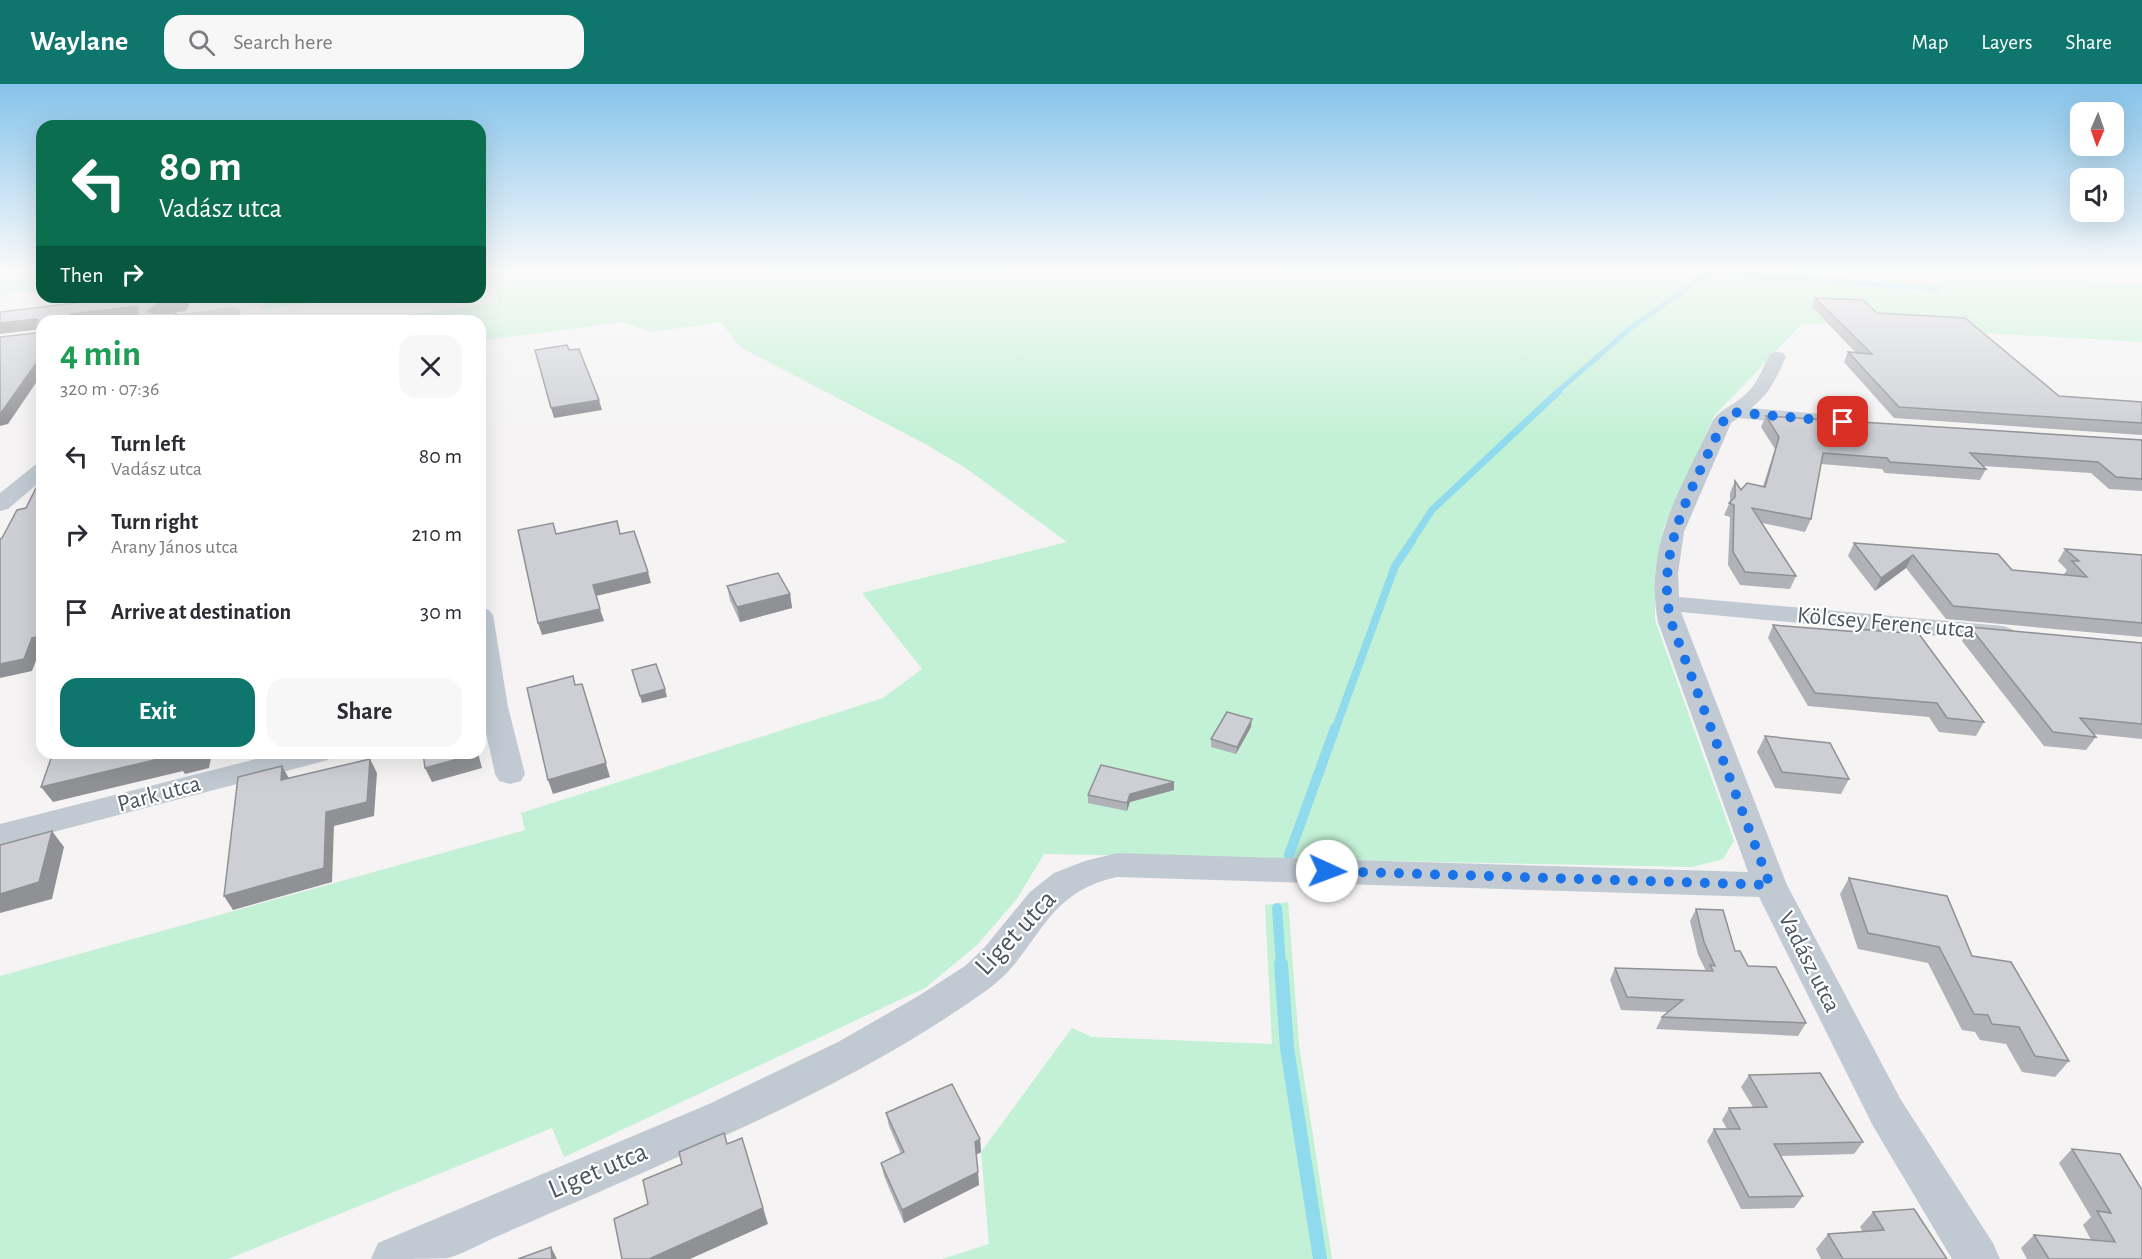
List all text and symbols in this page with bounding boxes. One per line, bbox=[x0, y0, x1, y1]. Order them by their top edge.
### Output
search box bbox=[164, 15, 584, 69]
icon: search bbox=[185, 26, 218, 59]
text: Waylane bbox=[30, 28, 128, 56]
text: Search here bbox=[233, 31, 333, 53]
text: Map bbox=[1912, 32, 1948, 53]
text: Layers bbox=[1981, 32, 2032, 53]
text: Share bbox=[2065, 32, 2112, 53]
north arrow bbox=[2070, 102, 2124, 156]
map controls bbox=[2070, 102, 2124, 222]
icon: left bbox=[60, 144, 138, 222]
text: 80 m bbox=[159, 146, 242, 188]
button: sound bbox=[2070, 168, 2124, 222]
text: Vadász utca bbox=[159, 195, 282, 222]
icon: right bbox=[116, 258, 149, 291]
text: Then bbox=[60, 264, 104, 286]
button: close bbox=[399, 335, 462, 398]
text: 4 min bbox=[60, 336, 141, 372]
text: 320 m · 07:36 bbox=[60, 379, 160, 399]
pin bbox=[1817, 396, 1868, 447]
icon: arrive bbox=[1826, 405, 1859, 438]
text: Turn left bbox=[111, 433, 185, 455]
icon: left bbox=[60, 440, 93, 473]
text: 80 m bbox=[419, 445, 462, 467]
text: Vadász utca bbox=[111, 459, 202, 479]
text: Turn right bbox=[111, 511, 198, 533]
icon: right bbox=[60, 518, 93, 551]
text: 210 m bbox=[412, 523, 462, 545]
text: Arany János utca bbox=[111, 537, 238, 557]
icon: arrive bbox=[60, 596, 93, 629]
text: Arrive at destination bbox=[111, 601, 291, 623]
text: 30 m bbox=[420, 601, 462, 623]
street label: Kölcsey Ferenc utca bbox=[1796, 603, 1976, 643]
button: Exit bbox=[60, 678, 255, 747]
button: Share bbox=[267, 678, 462, 747]
street label: Park utca bbox=[115, 771, 203, 817]
position arrow bbox=[1295, 839, 1359, 903]
street label: Liget utca bbox=[970, 885, 1062, 981]
street label: Vadász utca bbox=[1774, 908, 1844, 1016]
street label: Liget utca bbox=[544, 1138, 652, 1204]

